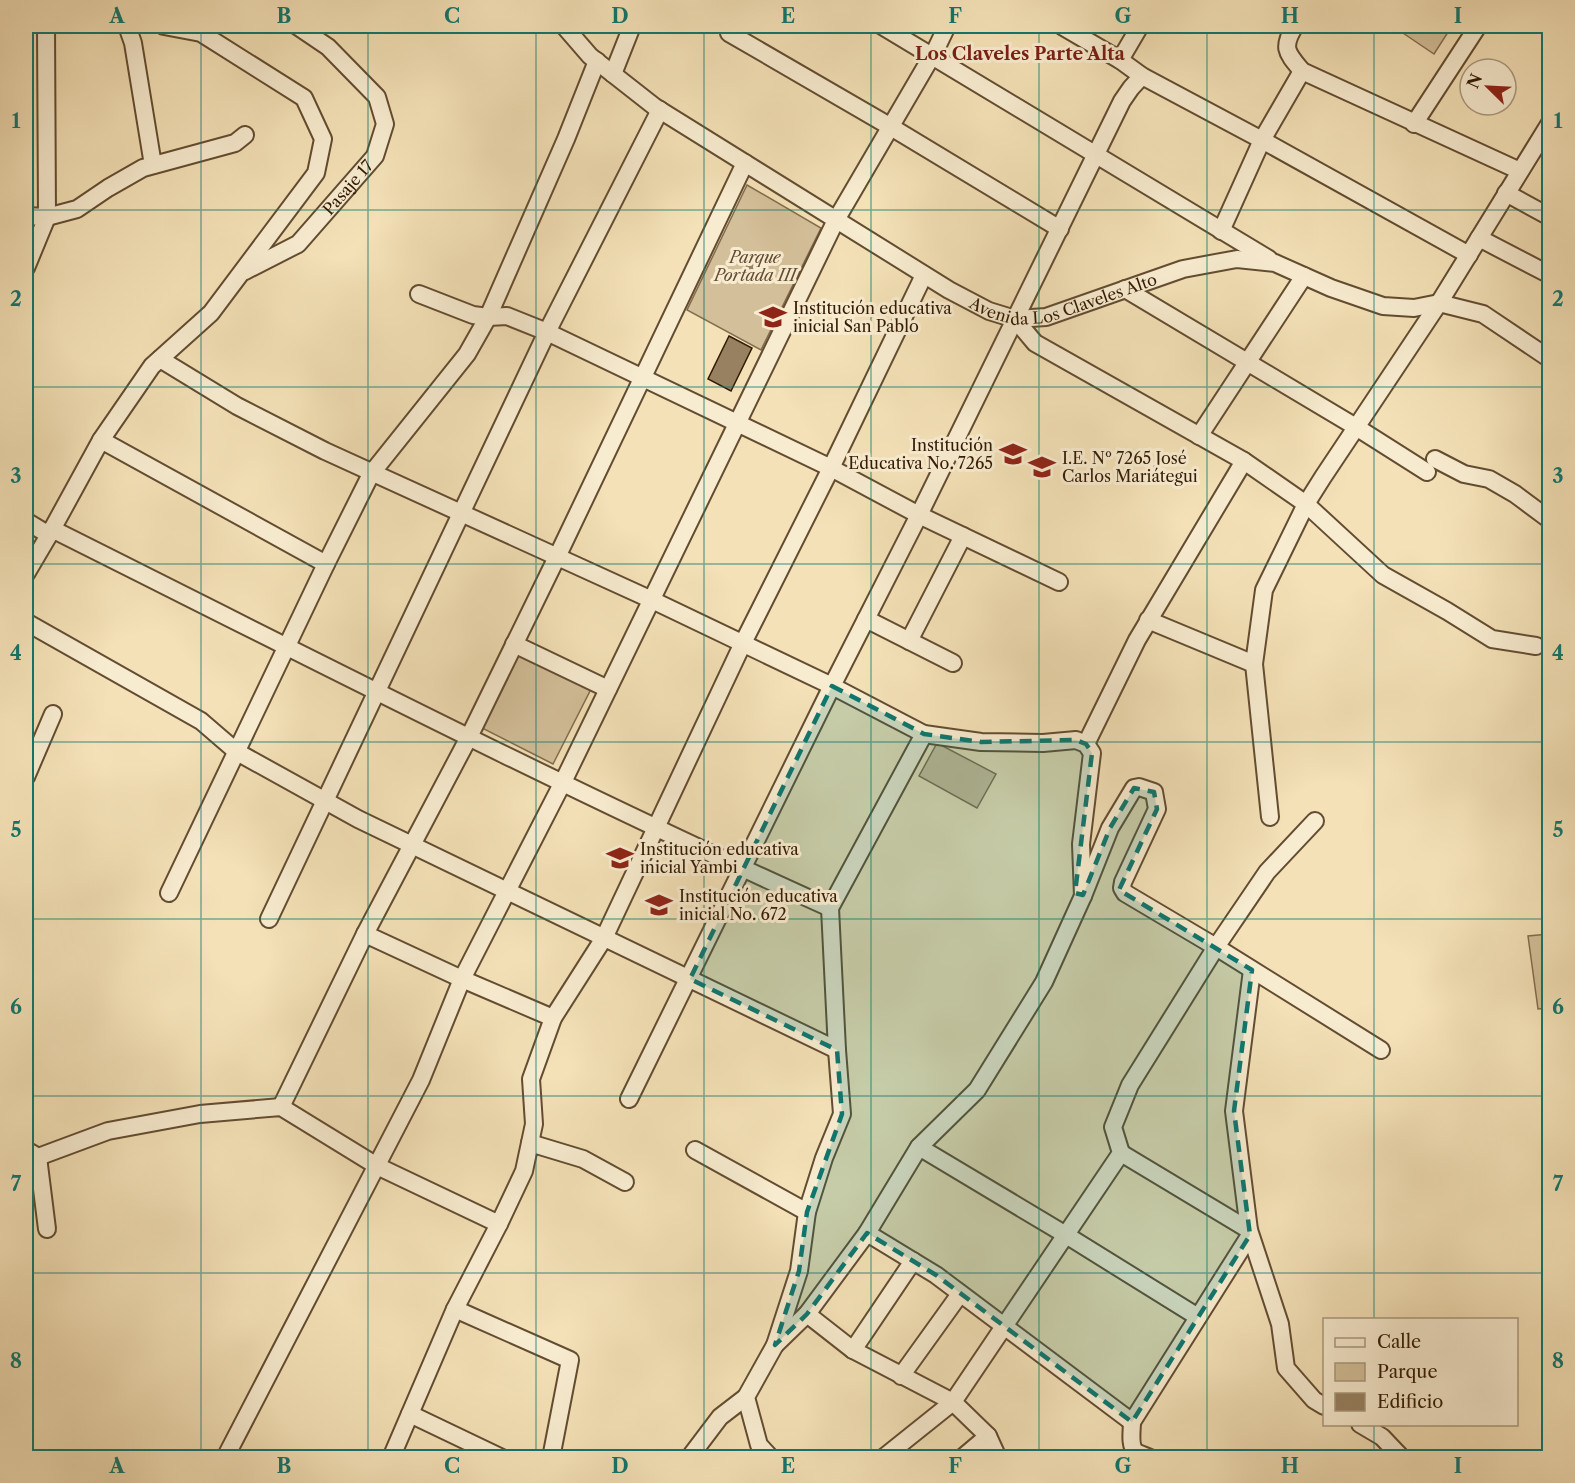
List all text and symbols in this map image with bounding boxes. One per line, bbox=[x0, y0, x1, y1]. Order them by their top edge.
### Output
text: A bbox=[108, 4, 125, 28]
text: B bbox=[277, 4, 292, 28]
text: C bbox=[444, 4, 460, 28]
text: D bbox=[611, 4, 629, 28]
text: E bbox=[781, 4, 795, 28]
text: F bbox=[948, 4, 962, 28]
text: G bbox=[1115, 4, 1132, 28]
text: H bbox=[1281, 4, 1299, 28]
text: I bbox=[1454, 4, 1462, 28]
district label: Los Claveles Parte Alta bbox=[915, 43, 1125, 65]
north arrow bbox=[1458, 57, 1518, 117]
text: N bbox=[1462, 70, 1486, 91]
text: 1 bbox=[12, 109, 21, 133]
text: 1 bbox=[1554, 109, 1563, 133]
street label: Pasaje 17 bbox=[318, 155, 377, 219]
park label: Parque Portada III bbox=[712, 247, 799, 285]
street label: Avenida Los Claveles Alto bbox=[965, 269, 1160, 329]
text: 2 bbox=[10, 287, 22, 311]
text: 2 bbox=[1552, 287, 1564, 311]
place label: Institución educativa inicial San Pablo bbox=[793, 298, 952, 336]
school or university icon: Institución educativa inicial San Pablo bbox=[758, 302, 788, 332]
place label: Institución Educativa No. 7265 bbox=[848, 435, 993, 473]
school or university icon: Institución Educativa No. 7265 bbox=[998, 439, 1028, 469]
place label: I.E. Nº 7265 José Carlos Mariátegui bbox=[1062, 448, 1198, 486]
school or university icon: I.E. Nº 7265 José Carlos Mariátegui bbox=[1027, 452, 1057, 482]
text: 3 bbox=[10, 464, 22, 488]
text: 3 bbox=[1552, 464, 1564, 488]
text: 4 bbox=[10, 641, 22, 665]
text: 4 bbox=[1552, 641, 1564, 665]
text: 5 bbox=[10, 818, 22, 842]
text: 5 bbox=[1552, 818, 1564, 842]
place label: Institución educativa inicial Yambi bbox=[640, 839, 799, 877]
school or university icon: Institución educativa inicial Yambi bbox=[605, 843, 635, 873]
place label: Institución educativa inicial No. 672 bbox=[679, 886, 838, 924]
school or university icon: Institución educativa inicial No. 672 bbox=[644, 890, 674, 920]
text: 6 bbox=[10, 995, 22, 1019]
text: 6 bbox=[1552, 995, 1564, 1019]
text: 7 bbox=[11, 1172, 22, 1196]
text: 7 bbox=[1553, 1172, 1564, 1196]
legend bbox=[1323, 1318, 1518, 1426]
text: Calle bbox=[1377, 1331, 1421, 1353]
text: 8 bbox=[10, 1349, 22, 1373]
text: 8 bbox=[1552, 1349, 1564, 1373]
text: Parque bbox=[1377, 1361, 1438, 1383]
text: Edificio bbox=[1377, 1391, 1443, 1413]
text: A bbox=[108, 1454, 125, 1478]
text: B bbox=[277, 1454, 292, 1478]
text: C bbox=[444, 1454, 460, 1478]
text: D bbox=[611, 1454, 629, 1478]
text: E bbox=[781, 1454, 795, 1478]
text: F bbox=[948, 1454, 962, 1478]
text: G bbox=[1115, 1454, 1132, 1478]
text: H bbox=[1281, 1454, 1299, 1478]
text: I bbox=[1454, 1454, 1462, 1478]

